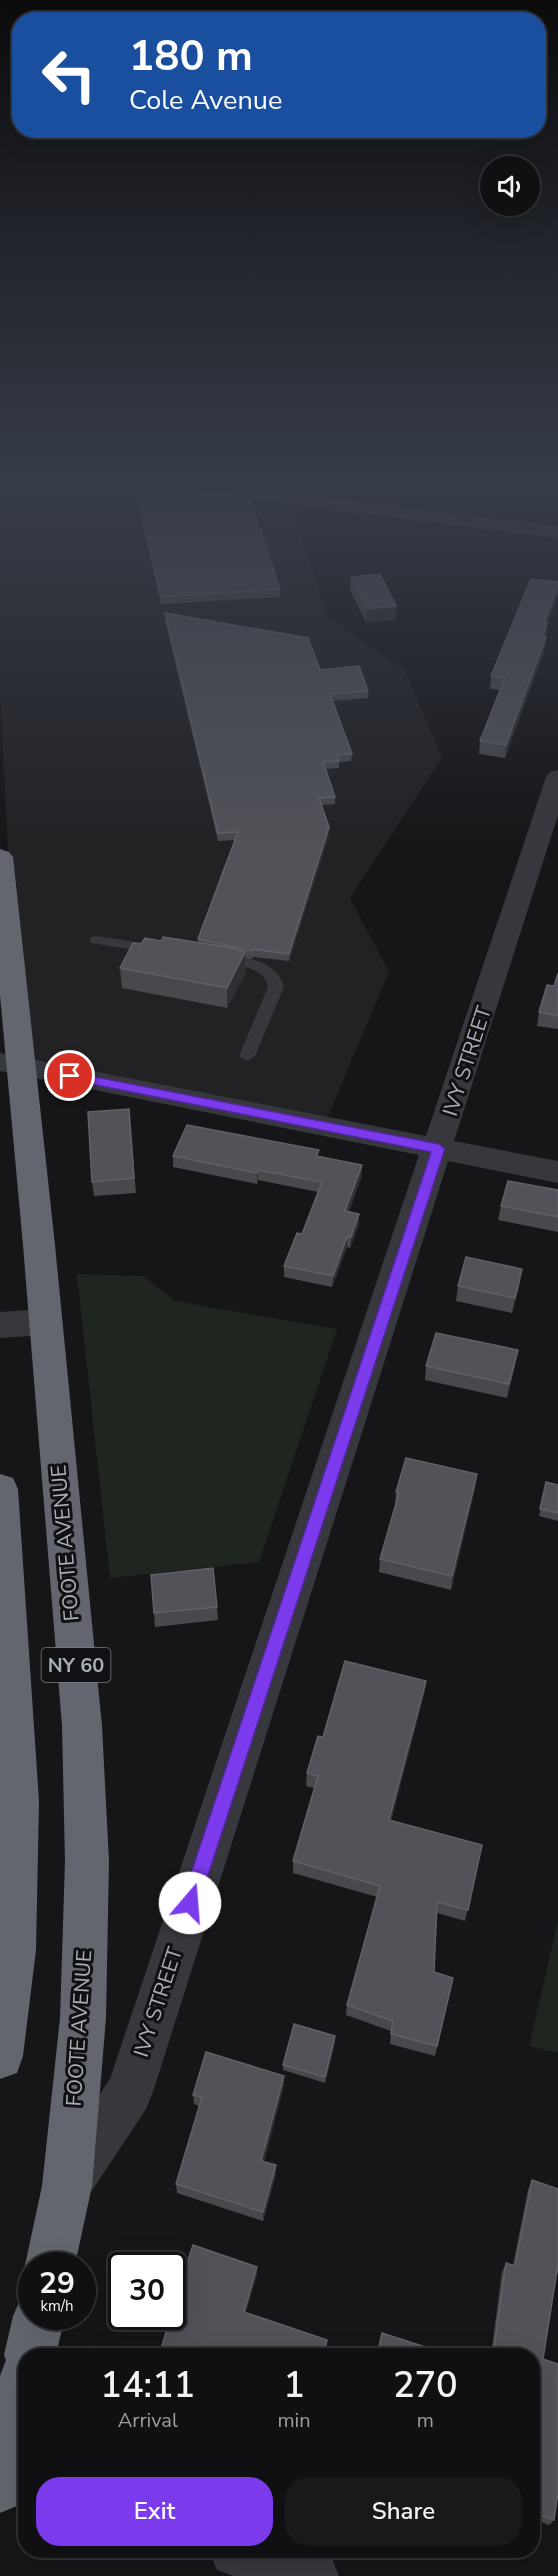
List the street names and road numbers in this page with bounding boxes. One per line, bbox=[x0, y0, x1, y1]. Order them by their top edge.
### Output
street label: IVY STREET bbox=[436, 1002, 498, 1120]
street label: FOOTE AVENUE bbox=[44, 1464, 86, 1622]
road number: NY 60 bbox=[42, 1648, 110, 1682]
street label: IVY STREET bbox=[127, 1943, 189, 2061]
street label: FOOTE AVENUE bbox=[60, 1949, 98, 2107]

